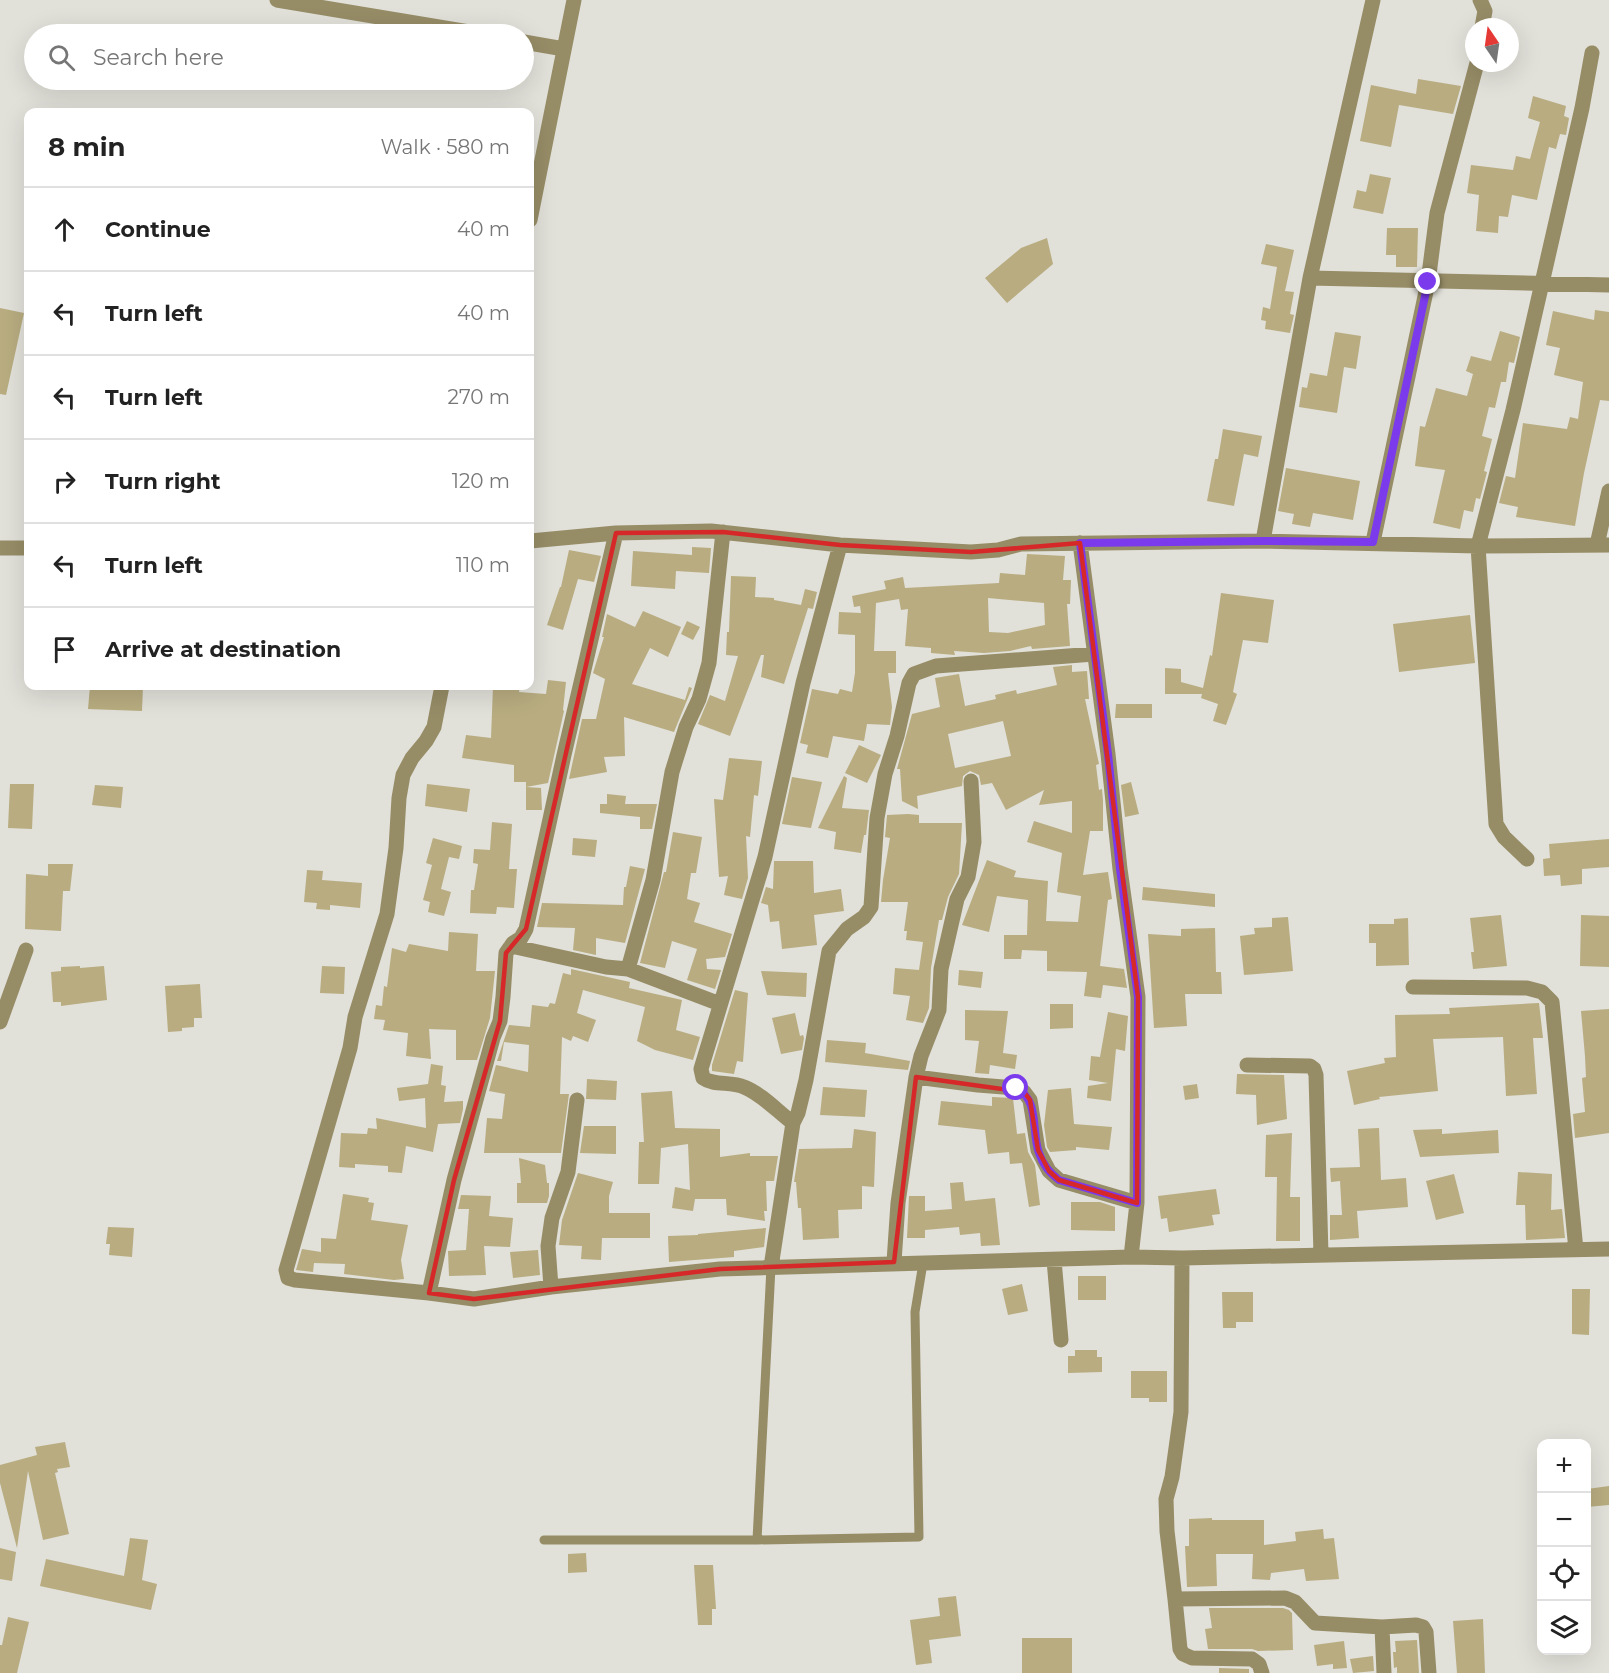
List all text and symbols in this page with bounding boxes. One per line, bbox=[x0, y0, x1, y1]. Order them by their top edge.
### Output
north arrow bbox=[1465, 18, 1519, 72]
search box bbox=[24, 24, 534, 90]
icon: search bbox=[45, 41, 78, 74]
text: Search here bbox=[93, 44, 224, 71]
text: 8 min bbox=[48, 131, 126, 163]
text: Walk · 580 m bbox=[380, 135, 510, 159]
icon: ahead bbox=[48, 213, 81, 246]
text: Continue bbox=[105, 216, 211, 243]
text: 40 m bbox=[457, 217, 510, 241]
route end bbox=[1414, 268, 1440, 294]
icon: left bbox=[48, 297, 81, 330]
text: Turn left bbox=[105, 300, 203, 327]
text: 40 m bbox=[457, 301, 510, 325]
icon: left bbox=[48, 381, 81, 414]
text: Turn left bbox=[105, 384, 203, 411]
text: 270 m bbox=[448, 385, 510, 409]
icon: right bbox=[48, 465, 81, 498]
text: Turn right bbox=[105, 468, 220, 495]
text: 120 m bbox=[452, 469, 510, 493]
icon: left bbox=[48, 549, 81, 582]
text: Turn left bbox=[105, 552, 203, 579]
text: 110 m bbox=[456, 553, 510, 577]
icon: arrive bbox=[48, 633, 81, 666]
text: Arrive at destination bbox=[105, 636, 341, 663]
route start bbox=[1002, 1074, 1028, 1100]
map controls bbox=[1537, 1439, 1591, 1655]
button: + bbox=[1537, 1439, 1591, 1493]
button: − bbox=[1537, 1493, 1591, 1547]
button: locate bbox=[1537, 1547, 1591, 1601]
button: layers bbox=[1537, 1601, 1591, 1655]

